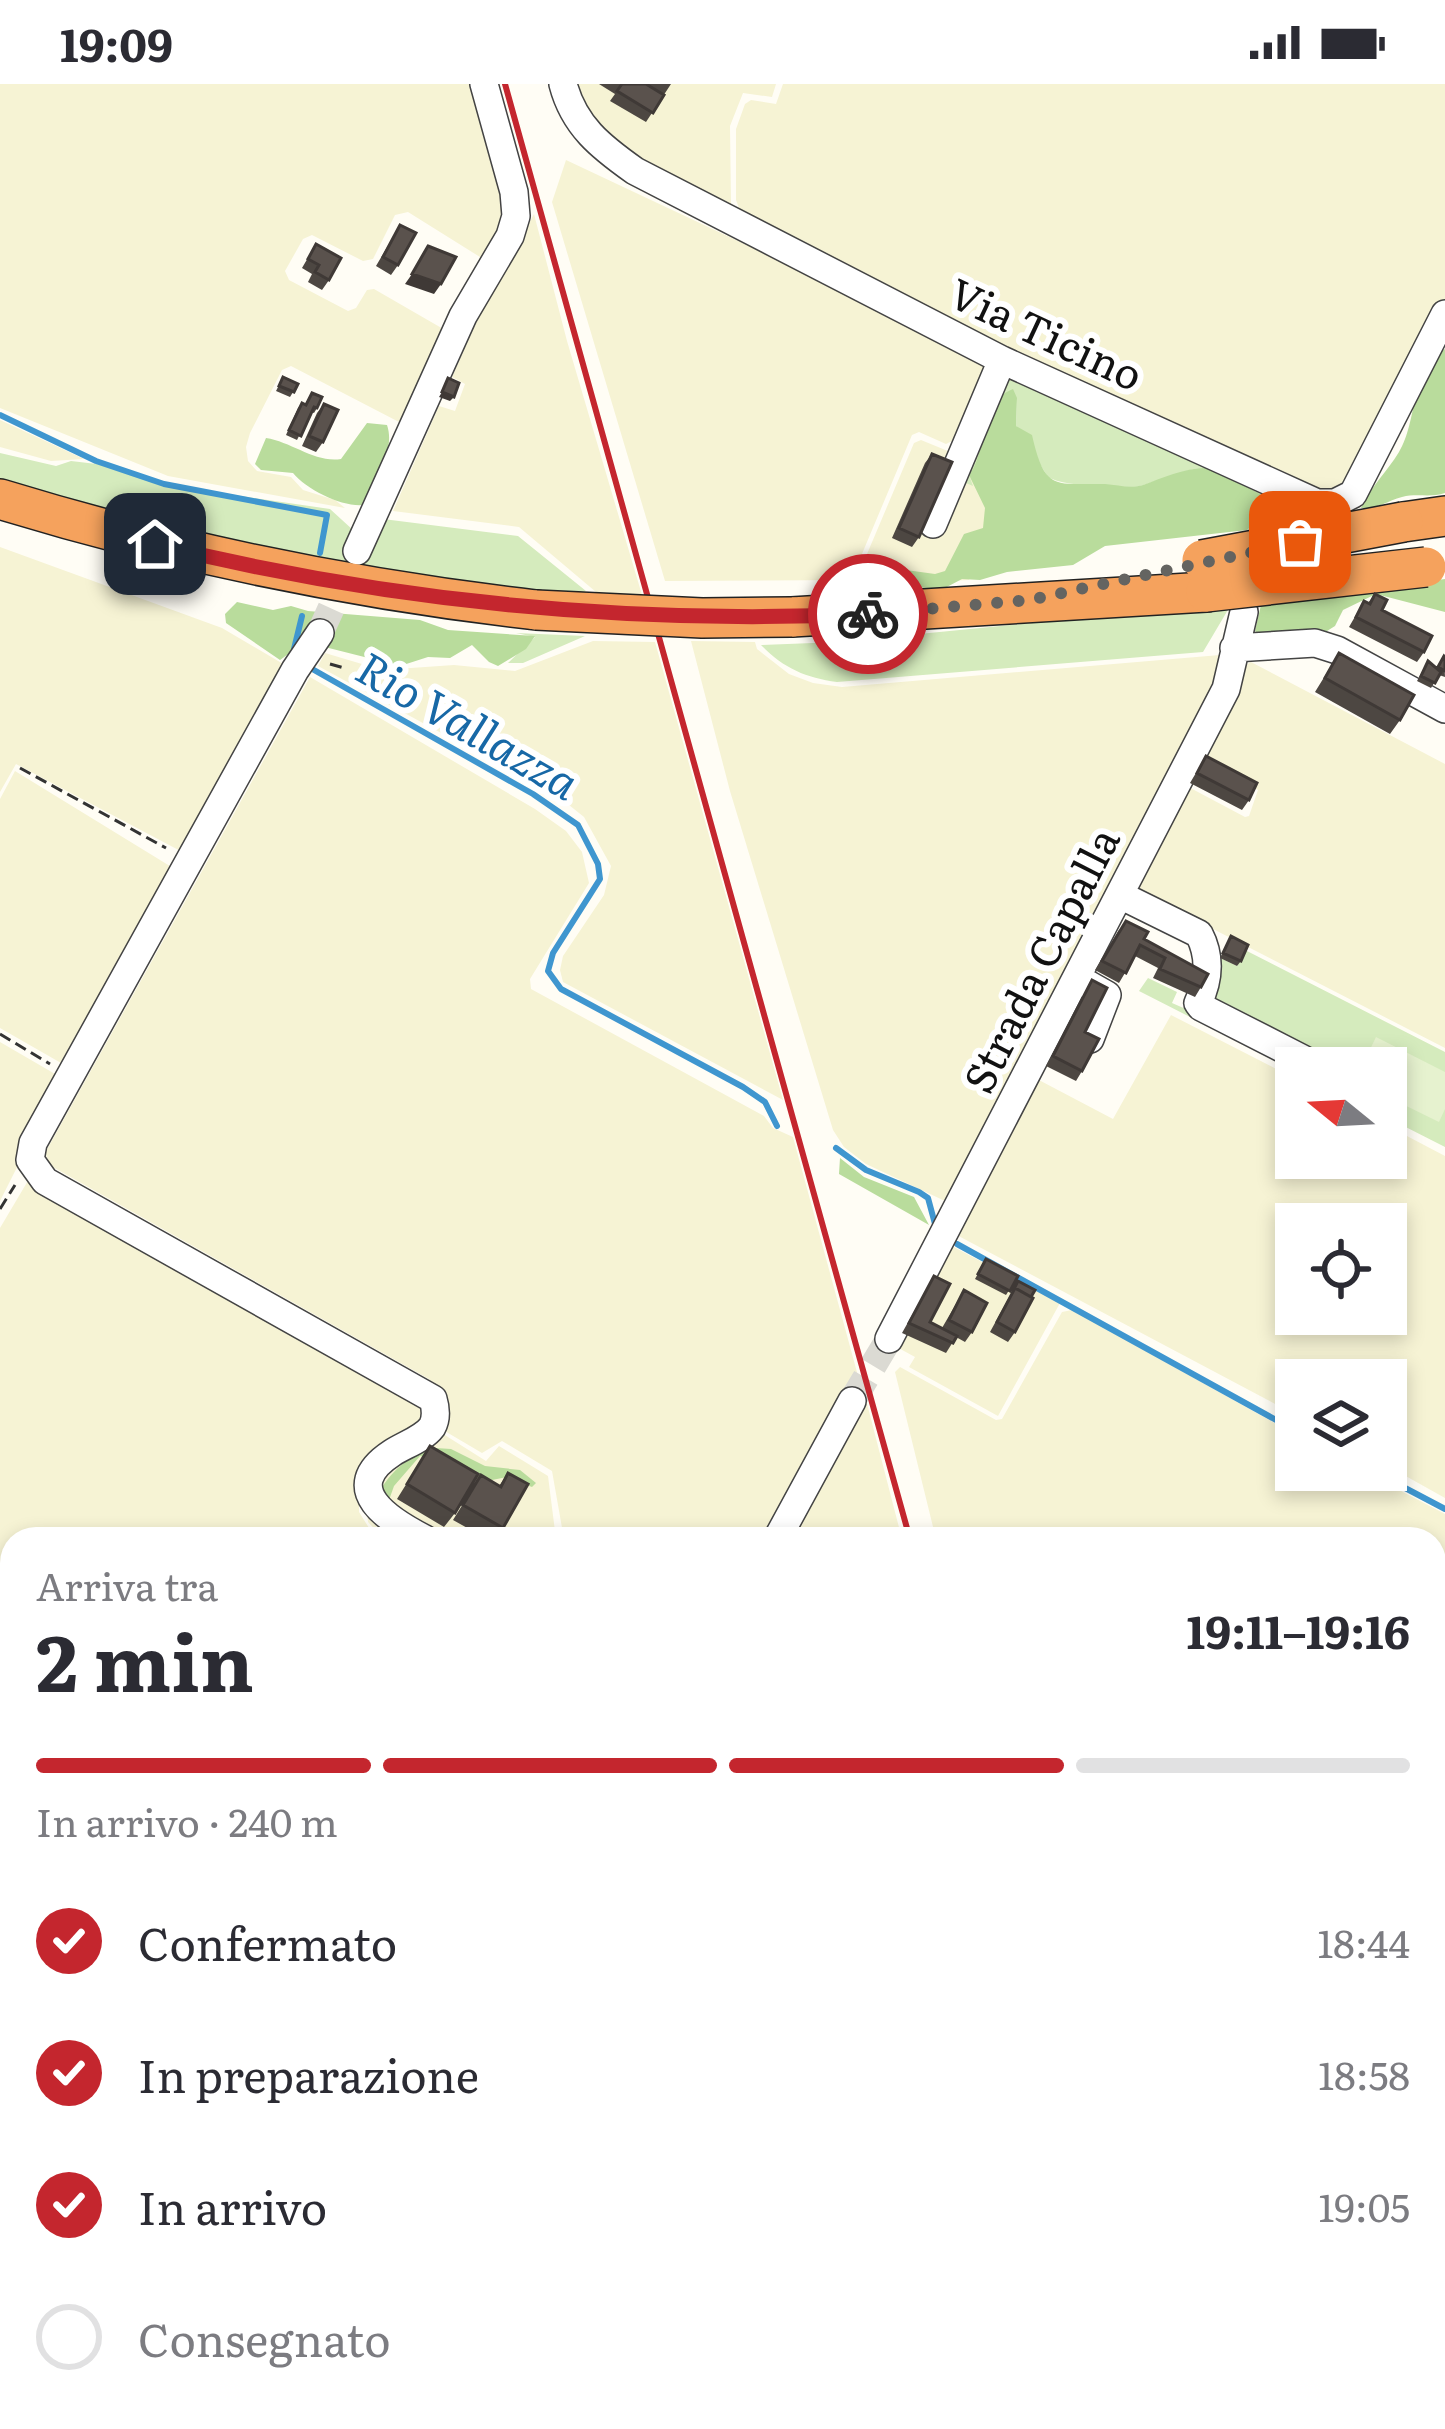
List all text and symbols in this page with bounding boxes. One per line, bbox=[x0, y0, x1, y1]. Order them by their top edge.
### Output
text: 19:09 bbox=[60, 9, 173, 76]
street label: Via Ticino bbox=[940, 260, 1154, 404]
pin bbox=[1249, 491, 1351, 593]
pin bbox=[104, 493, 206, 595]
icon: bag bbox=[1267, 509, 1333, 575]
icon: home bbox=[122, 511, 188, 577]
courier bbox=[808, 554, 928, 674]
icon: bike bbox=[835, 581, 901, 647]
water label: Rio Vallazza bbox=[345, 632, 593, 814]
street label: Strada Capalla bbox=[945, 815, 1133, 1102]
north arrow bbox=[1275, 1047, 1407, 1179]
map controls bbox=[1275, 1047, 1407, 1491]
button: locate bbox=[1275, 1203, 1407, 1335]
button: layers bbox=[1275, 1359, 1407, 1491]
text: Arriva tra bbox=[36, 1555, 218, 1613]
text: 19:11–19:16 bbox=[1187, 1596, 1410, 1663]
text: 2 min bbox=[36, 1600, 254, 1716]
text: In arrivo · 240 m bbox=[36, 1791, 338, 1849]
icon: check bbox=[36, 1908, 102, 1974]
text: Confermato bbox=[138, 1908, 397, 1975]
text: 18:44 bbox=[1317, 1912, 1410, 1970]
icon: check bbox=[36, 2040, 102, 2106]
text: In preparazione bbox=[138, 2040, 479, 2107]
text: 18:58 bbox=[1318, 2044, 1410, 2102]
icon: check bbox=[36, 2172, 102, 2238]
text: In arrivo bbox=[138, 2172, 327, 2239]
text: 19:05 bbox=[1318, 2176, 1410, 2234]
text: Consegnato bbox=[138, 2304, 391, 2371]

